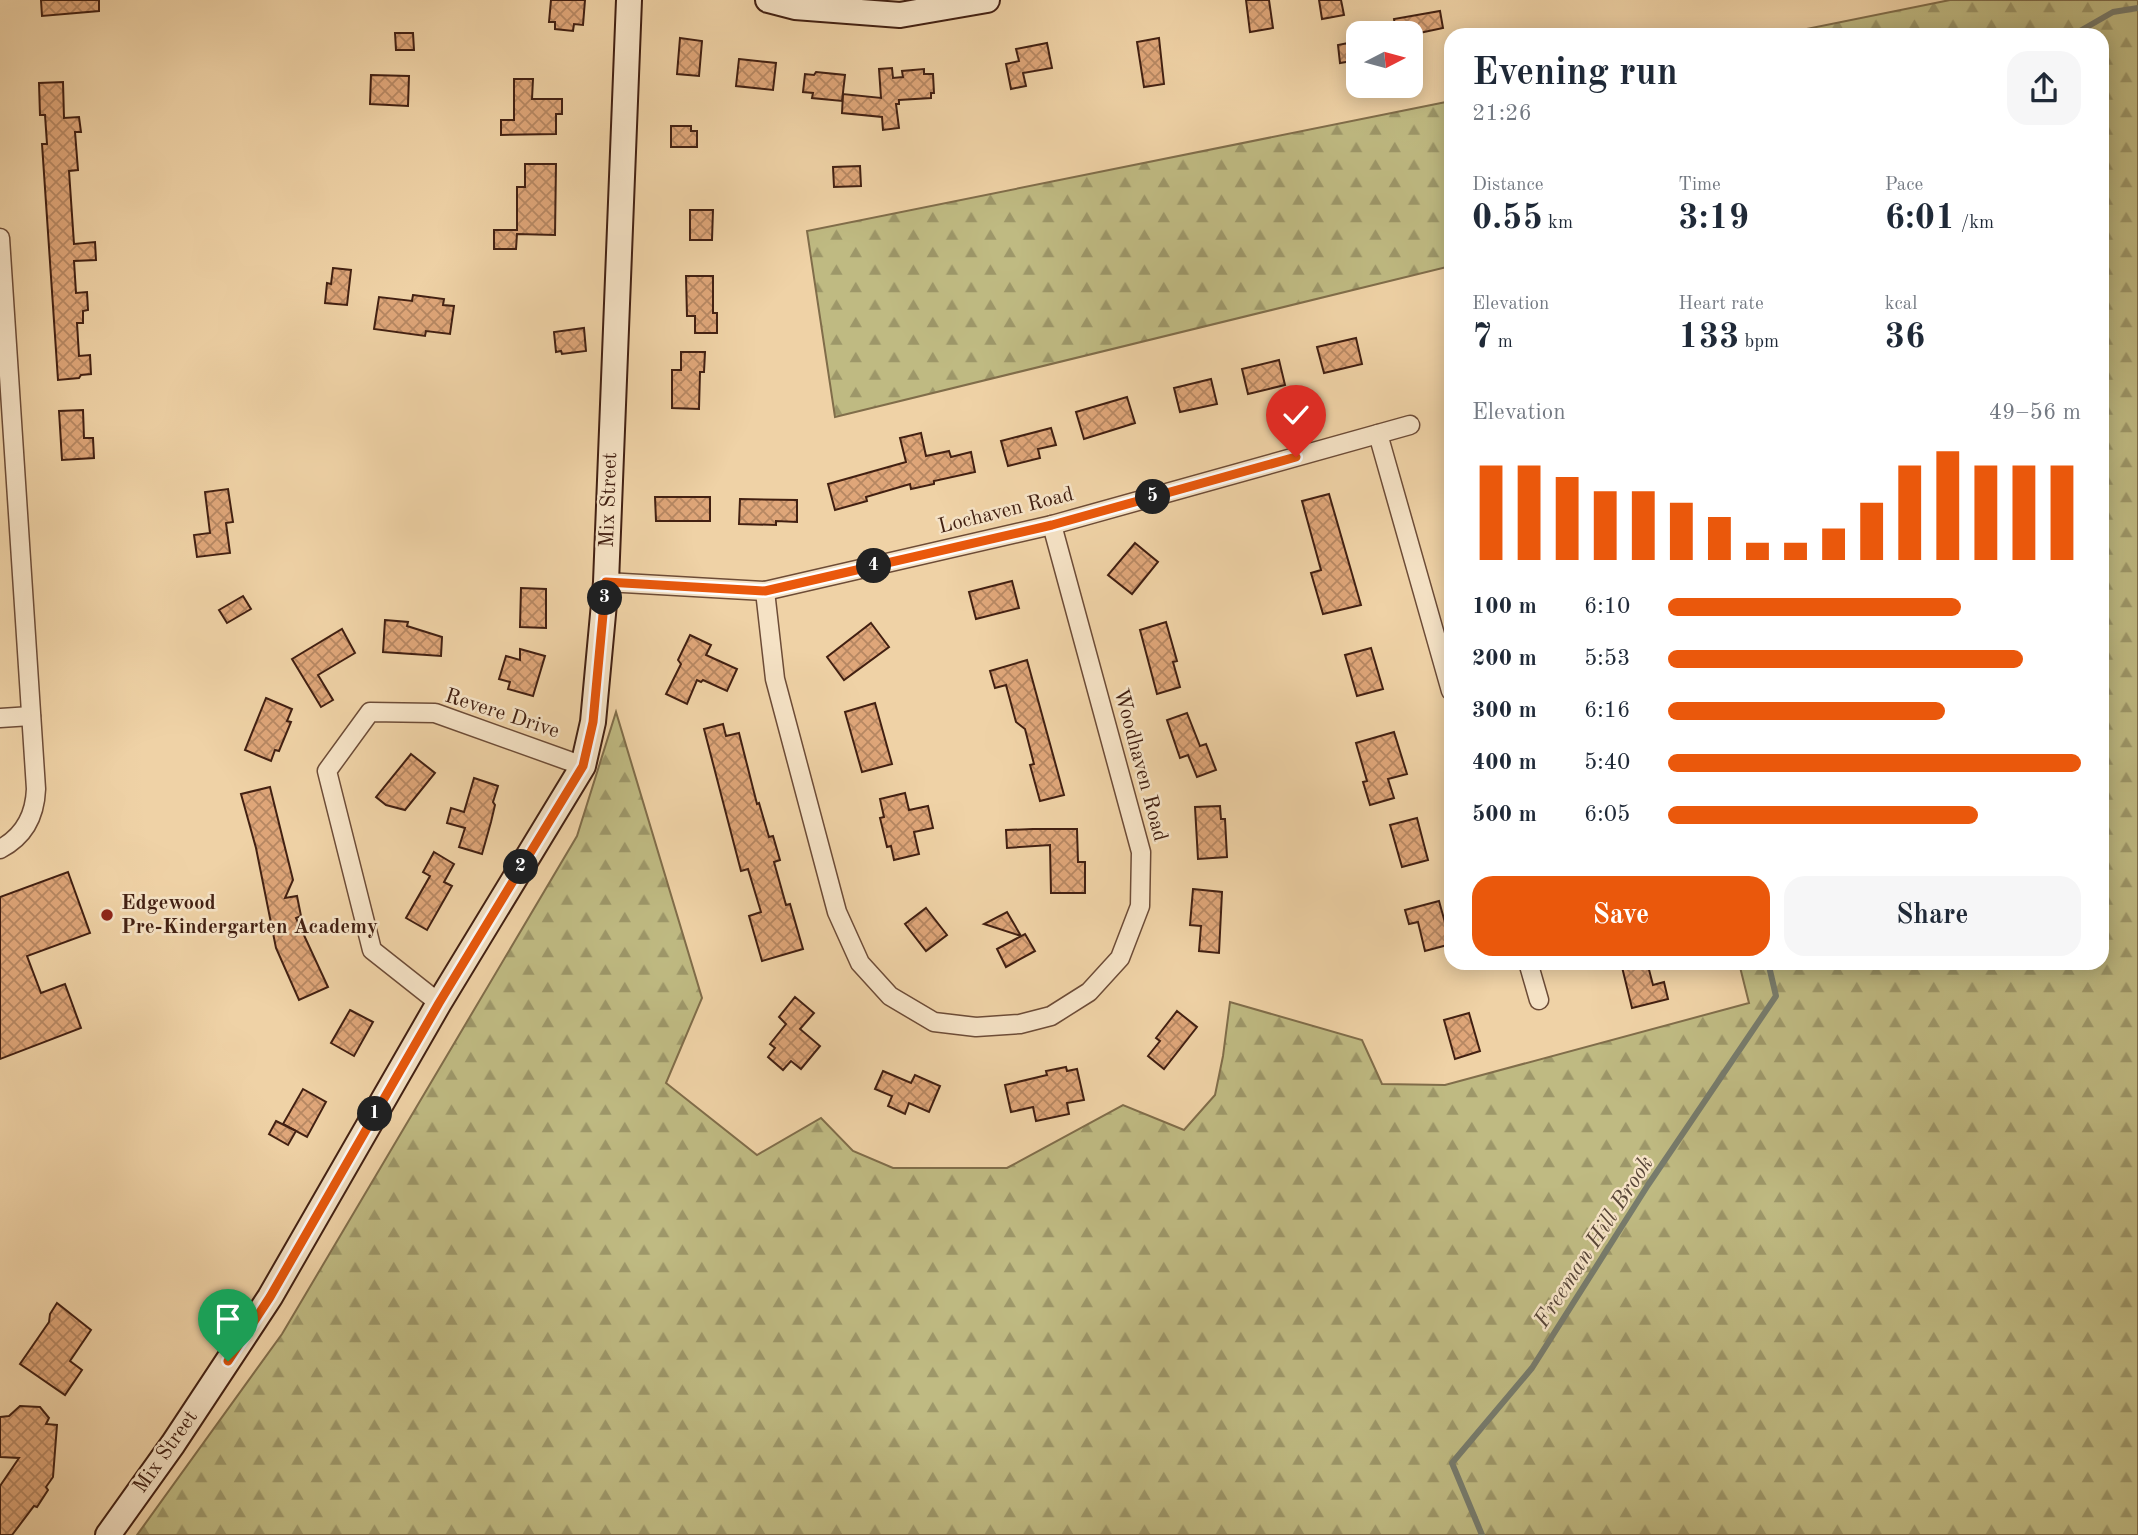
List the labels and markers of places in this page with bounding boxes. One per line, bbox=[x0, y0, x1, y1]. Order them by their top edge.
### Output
pin bbox=[1266, 385, 1326, 457]
pin: 5 bbox=[1136, 480, 1170, 514]
pin: 4 bbox=[856, 548, 892, 584]
pin: 3 bbox=[588, 580, 622, 616]
pin: 2 bbox=[504, 850, 538, 884]
place label: Edgewood Pre-Kindergarten Academy bbox=[121, 893, 378, 938]
marker: Edgewood Pre-Kindergarten Academy bbox=[99, 907, 115, 923]
pin: 1 bbox=[358, 1096, 392, 1132]
pin bbox=[198, 1289, 258, 1361]

